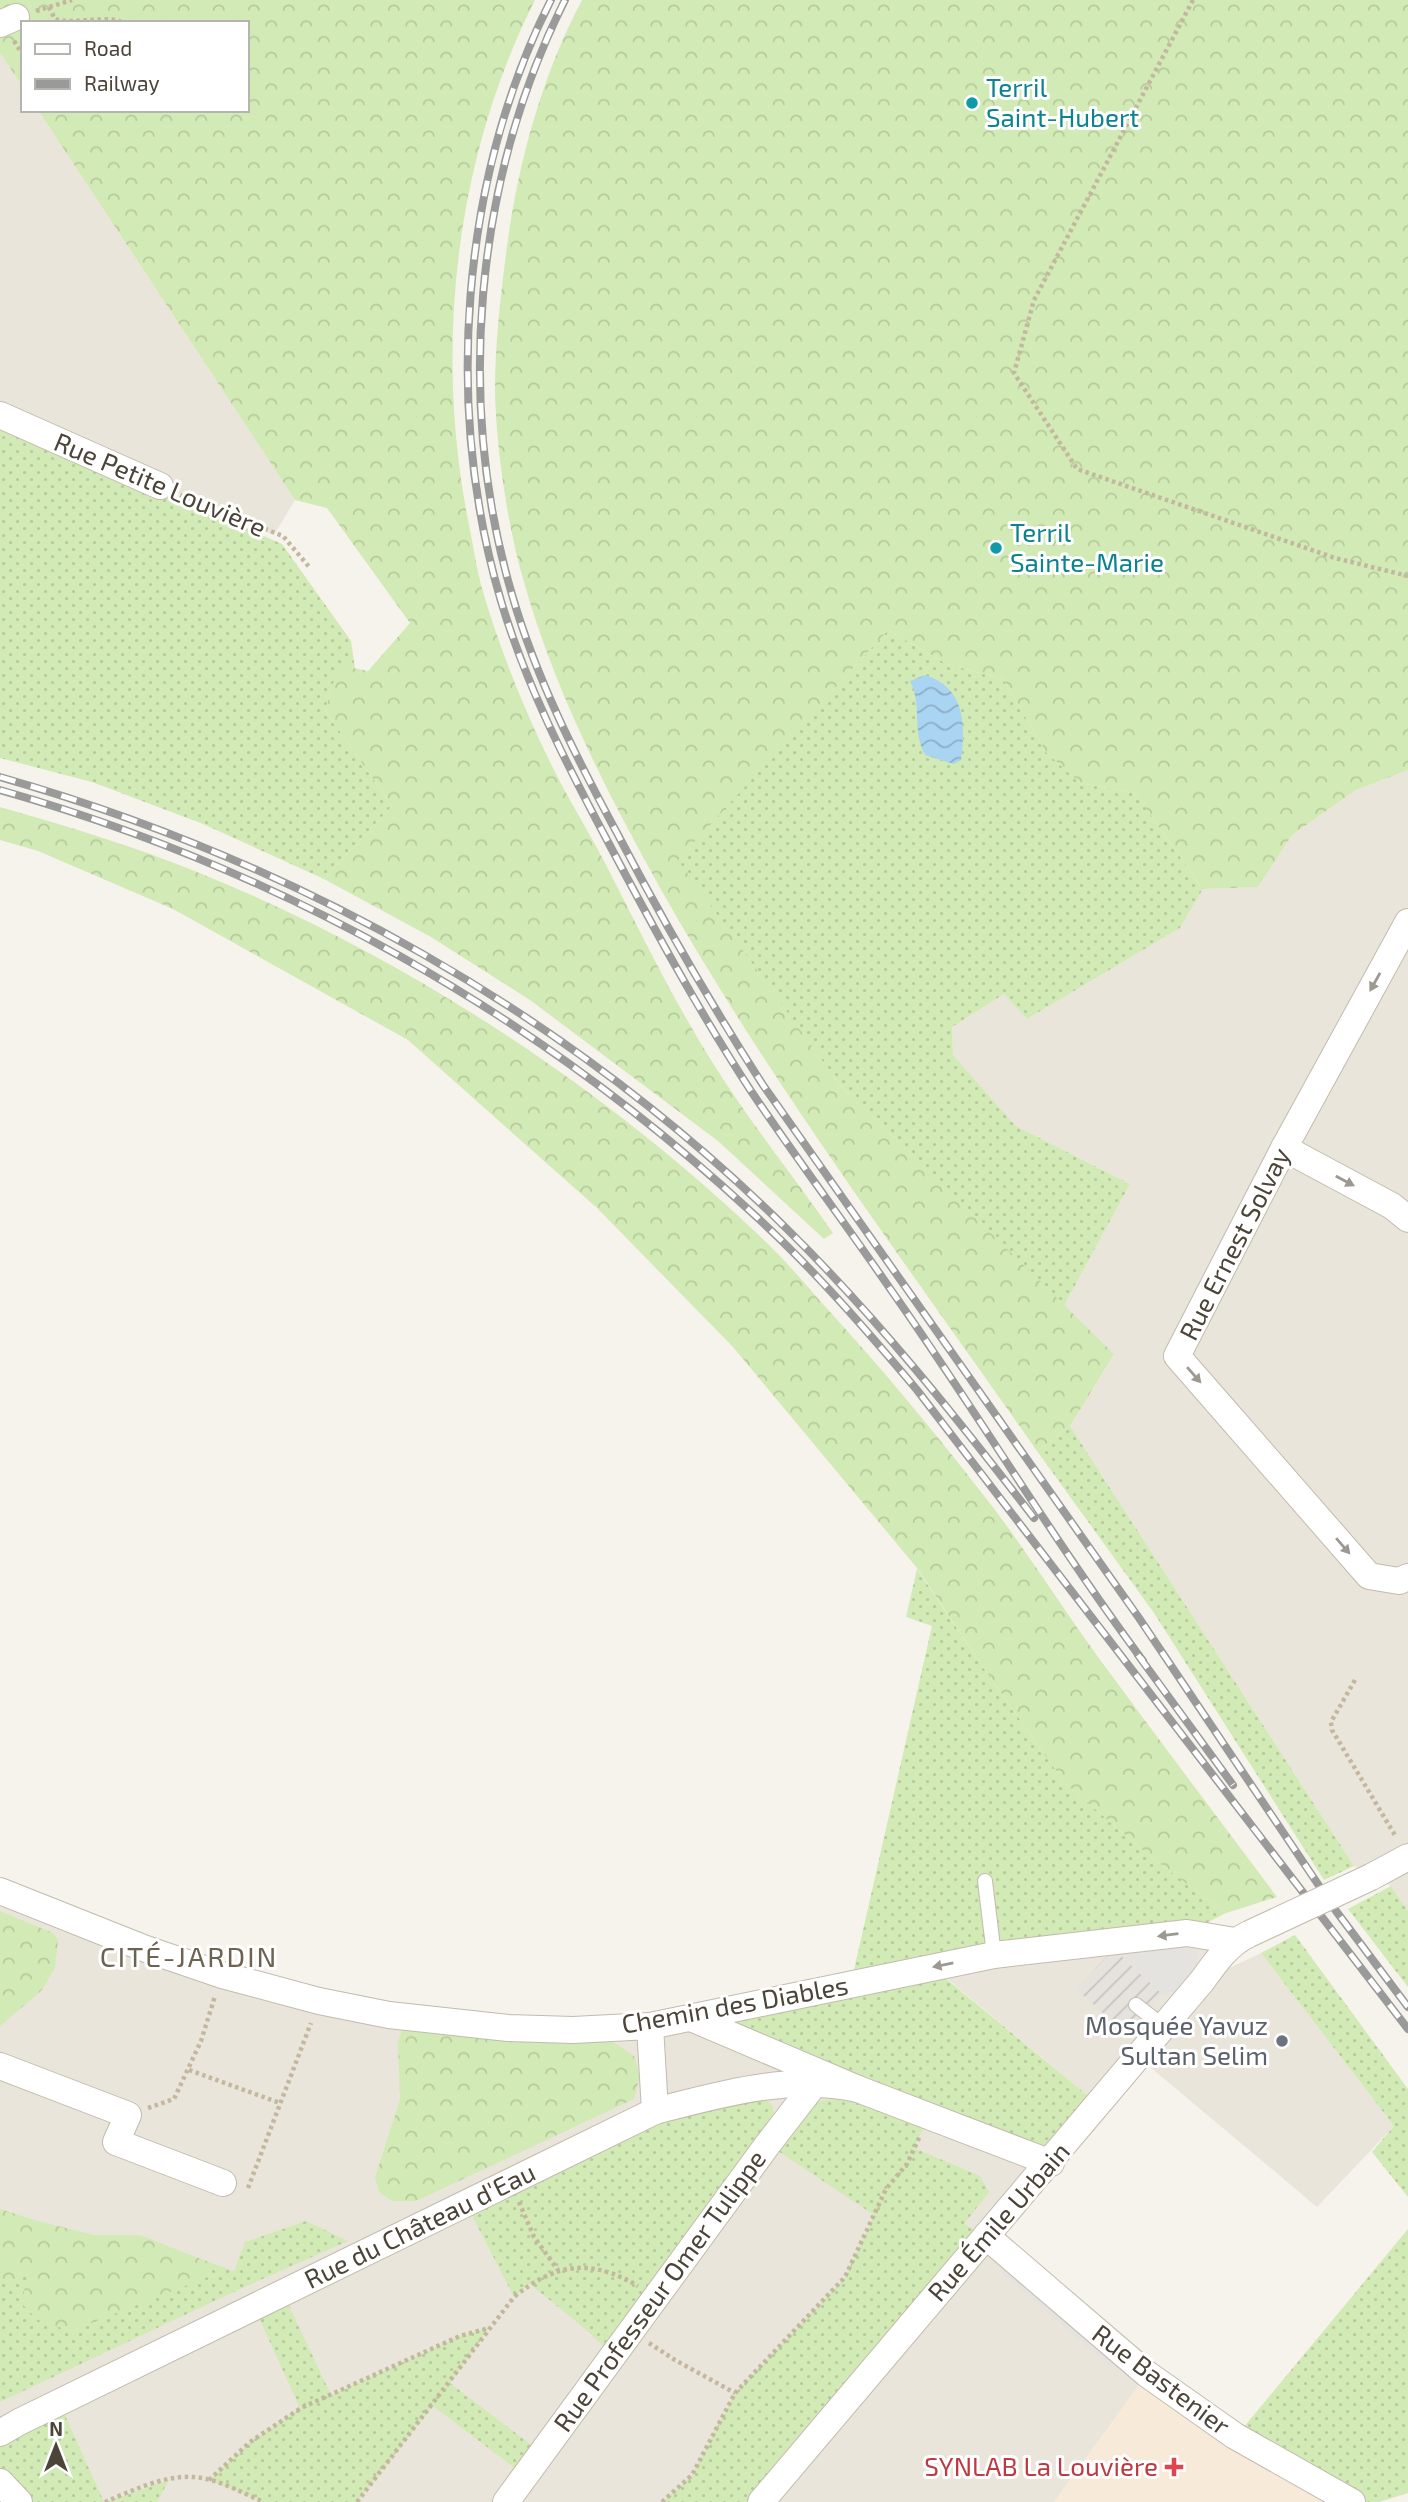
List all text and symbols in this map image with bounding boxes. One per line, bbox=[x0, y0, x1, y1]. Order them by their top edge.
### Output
legend bbox=[21, 21, 248, 112]
text: Road bbox=[84, 35, 132, 60]
text: Railway bbox=[84, 70, 160, 95]
place label: Terril Saint-Hubert bbox=[986, 71, 1139, 132]
marker: Terril Saint-Hubert bbox=[964, 95, 980, 111]
street label: Rue Petite Louvière bbox=[50, 425, 271, 542]
place label: Terril Sainte-Marie bbox=[1010, 516, 1164, 577]
marker: Terril Sainte-Marie bbox=[988, 540, 1004, 556]
one-way arrow bbox=[1369, 972, 1381, 992]
street label: Rue Ernest Solvay bbox=[1172, 1142, 1296, 1345]
one-way arrow bbox=[1335, 1174, 1355, 1186]
one-way arrow bbox=[1186, 1366, 1202, 1384]
one-way arrow bbox=[1335, 1538, 1350, 1555]
one-way arrow bbox=[1157, 1930, 1179, 1941]
district label: CITÉ-JARDIN bbox=[100, 1939, 278, 1973]
one-way arrow bbox=[932, 1960, 954, 1971]
street label: Chemin des Diables bbox=[619, 1968, 850, 2039]
place label: Mosquée Yavuz Sultan Selim bbox=[1085, 2009, 1268, 2070]
marker: Mosquée Yavuz Sultan Selim bbox=[1274, 2033, 1290, 2049]
street label: Rue Émile Urbain bbox=[920, 2135, 1075, 2307]
street label: Rue Professeur Omer Tulippe bbox=[546, 2143, 771, 2437]
street label: Rue du Château d'Eau bbox=[299, 2155, 540, 2294]
street label: Rue Bastenier bbox=[1087, 2317, 1237, 2441]
north arrow bbox=[21, 2411, 91, 2481]
text: N bbox=[49, 2417, 63, 2440]
place label: SYNLAB La Louvière bbox=[924, 2450, 1158, 2481]
marker: SYNLAB La Louvière bbox=[1164, 2457, 1184, 2477]

